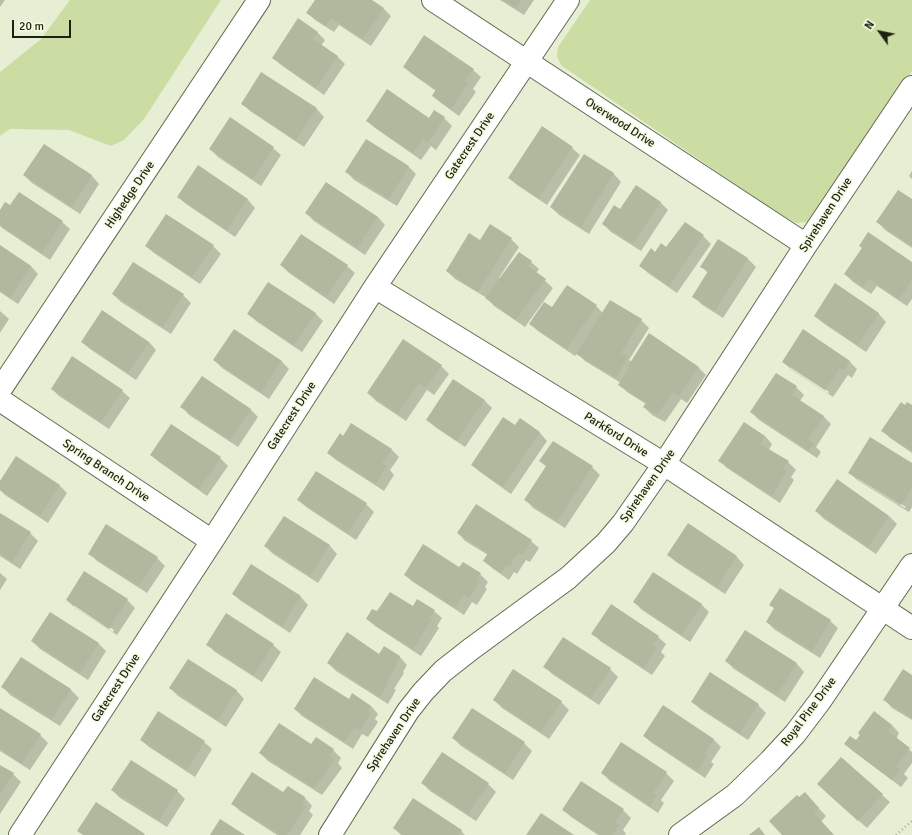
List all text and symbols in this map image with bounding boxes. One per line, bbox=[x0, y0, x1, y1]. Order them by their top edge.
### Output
scale bar bbox=[14, 12, 73, 38]
north arrow bbox=[860, 12, 900, 52]
text: N bbox=[862, 18, 877, 32]
text: 20 m bbox=[19, 19, 44, 34]
street label: Overwood Drive bbox=[582, 95, 658, 151]
street label: Gatecrest Drive bbox=[442, 109, 498, 183]
street label: Highedge Drive bbox=[102, 158, 158, 232]
street label: Spirehaven Drive bbox=[796, 175, 856, 255]
street label: Gatecrest Drive bbox=[265, 379, 319, 453]
street label: Parkford Drive bbox=[581, 409, 651, 461]
street label: Spring Branch Drive bbox=[60, 436, 152, 506]
street label: Spirehaven Drive bbox=[617, 447, 679, 525]
street label: Gatecrest Drive bbox=[89, 651, 143, 725]
street label: Royal Pine Drive bbox=[778, 675, 840, 749]
street label: Spirehaven Drive bbox=[364, 695, 424, 775]

